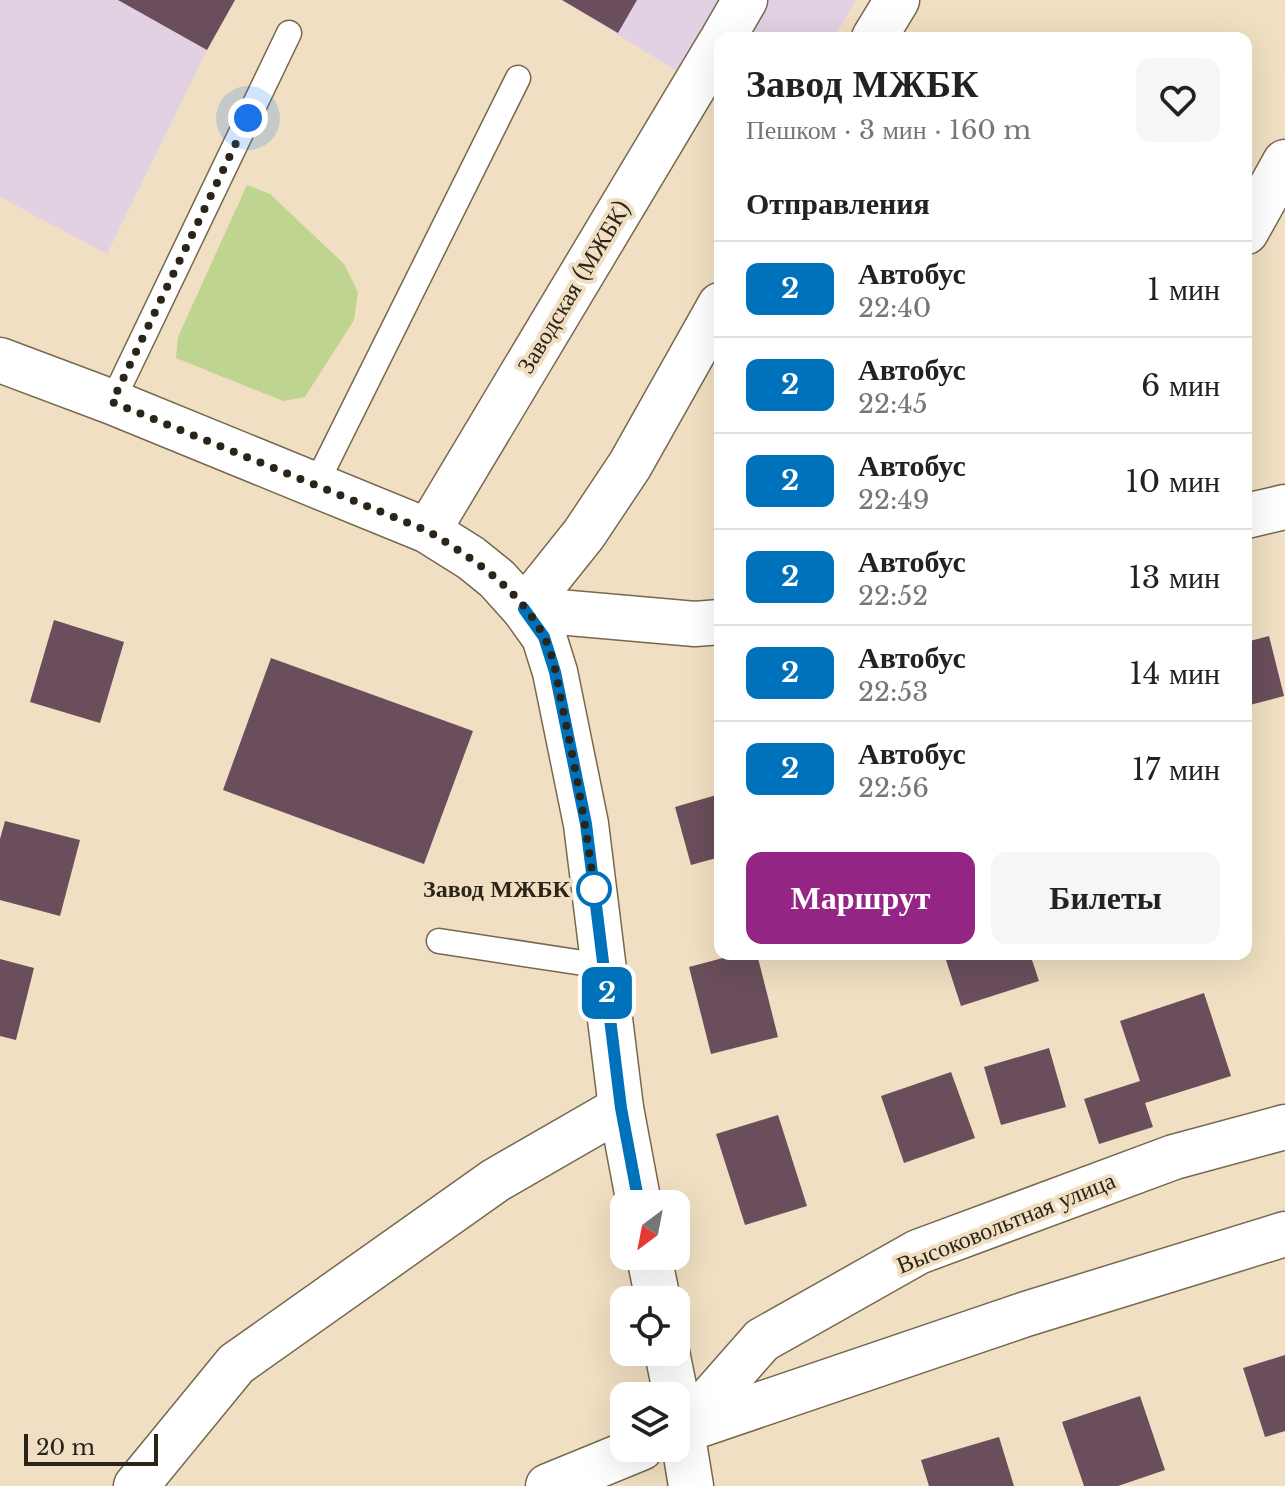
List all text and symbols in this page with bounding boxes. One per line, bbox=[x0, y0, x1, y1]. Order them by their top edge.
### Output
button: heart bbox=[1136, 58, 1220, 142]
text: Завод МЖБК bbox=[746, 60, 979, 107]
your location bbox=[228, 98, 268, 138]
text: Пешком · 3 мин · 160 m bbox=[746, 114, 1031, 146]
text: Отправления bbox=[746, 185, 930, 222]
street label: Заводская (МЖБК) bbox=[511, 195, 637, 378]
text: Автобус bbox=[858, 255, 966, 292]
text: 2 bbox=[781, 271, 799, 306]
text: 1 мин bbox=[1147, 271, 1220, 308]
text: 22:40 bbox=[858, 292, 931, 324]
text: Автобус bbox=[858, 351, 966, 388]
text: 2 bbox=[781, 367, 799, 402]
text: 6 мин bbox=[1141, 367, 1220, 404]
text: 22:45 bbox=[858, 388, 927, 420]
text: Автобус bbox=[858, 447, 966, 484]
text: 2 bbox=[781, 463, 799, 498]
text: 10 мин bbox=[1125, 463, 1220, 500]
text: 22:49 bbox=[858, 484, 929, 516]
text: Автобус bbox=[858, 543, 966, 580]
text: 2 bbox=[781, 559, 799, 594]
text: 13 мин bbox=[1128, 559, 1220, 596]
text: 22:52 bbox=[858, 580, 928, 612]
text: Автобус bbox=[858, 639, 966, 676]
text: 2 bbox=[781, 655, 799, 690]
text: 14 мин bbox=[1129, 655, 1220, 692]
text: 22:53 bbox=[858, 676, 928, 708]
text: Автобус bbox=[858, 735, 966, 772]
text: 2 bbox=[781, 751, 799, 786]
text: 17 мин bbox=[1132, 751, 1220, 788]
text: 22:56 bbox=[858, 772, 929, 804]
button: Маршрут bbox=[746, 852, 975, 944]
button: Билеты bbox=[991, 852, 1220, 944]
marker: Завод МЖБК bbox=[577, 872, 611, 906]
place label: Завод МЖБК bbox=[423, 874, 571, 903]
line badge: 2 bbox=[581, 967, 633, 1019]
text: 2 bbox=[598, 975, 616, 1010]
street label: Высоковольтная улица bbox=[892, 1165, 1120, 1280]
north arrow bbox=[610, 1190, 690, 1270]
map controls bbox=[610, 1190, 690, 1462]
button: locate bbox=[610, 1286, 690, 1366]
button: layers bbox=[610, 1382, 690, 1462]
scale bar bbox=[24, 1430, 158, 1466]
text: 20 m bbox=[36, 1434, 95, 1461]

